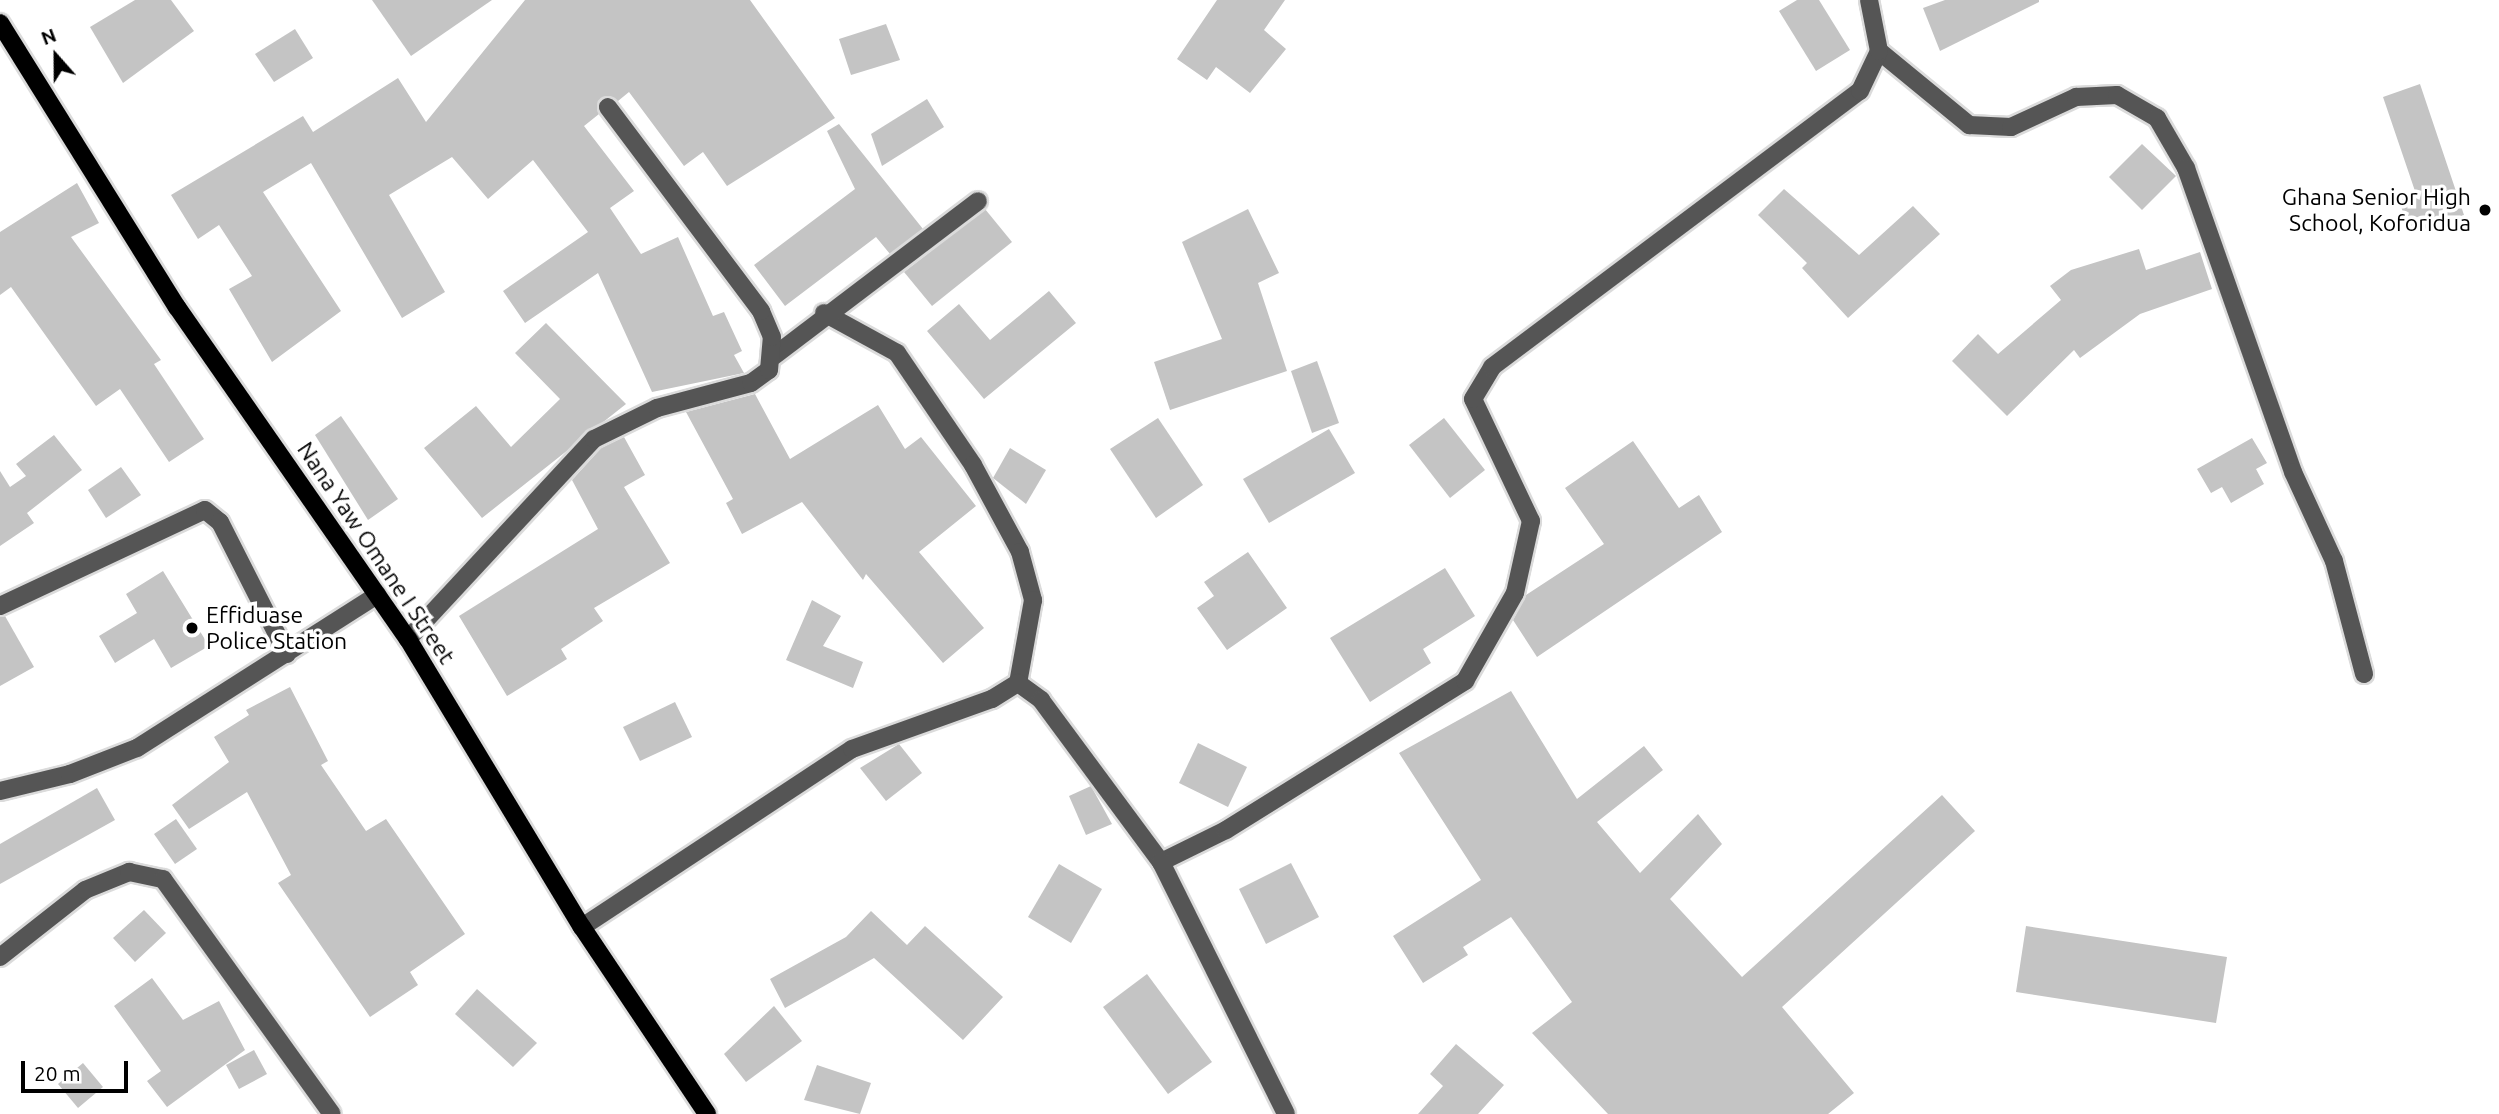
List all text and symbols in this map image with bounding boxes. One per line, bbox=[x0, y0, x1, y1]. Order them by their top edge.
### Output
north arrow bbox=[21, 21, 91, 91]
text: N bbox=[38, 24, 59, 49]
place label: Ghana Senior High School, Koforidua bbox=[2282, 183, 2471, 237]
marker: Ghana Senior High School, Koforidua bbox=[2477, 202, 2493, 218]
street label: Nana Yaw Omane I Street bbox=[291, 437, 461, 669]
place label: Effiduase Police Station bbox=[206, 601, 347, 655]
marker: Effiduase Police Station bbox=[184, 620, 200, 636]
scale bar bbox=[24, 1048, 131, 1092]
text: 20 m bbox=[34, 1061, 81, 1085]

